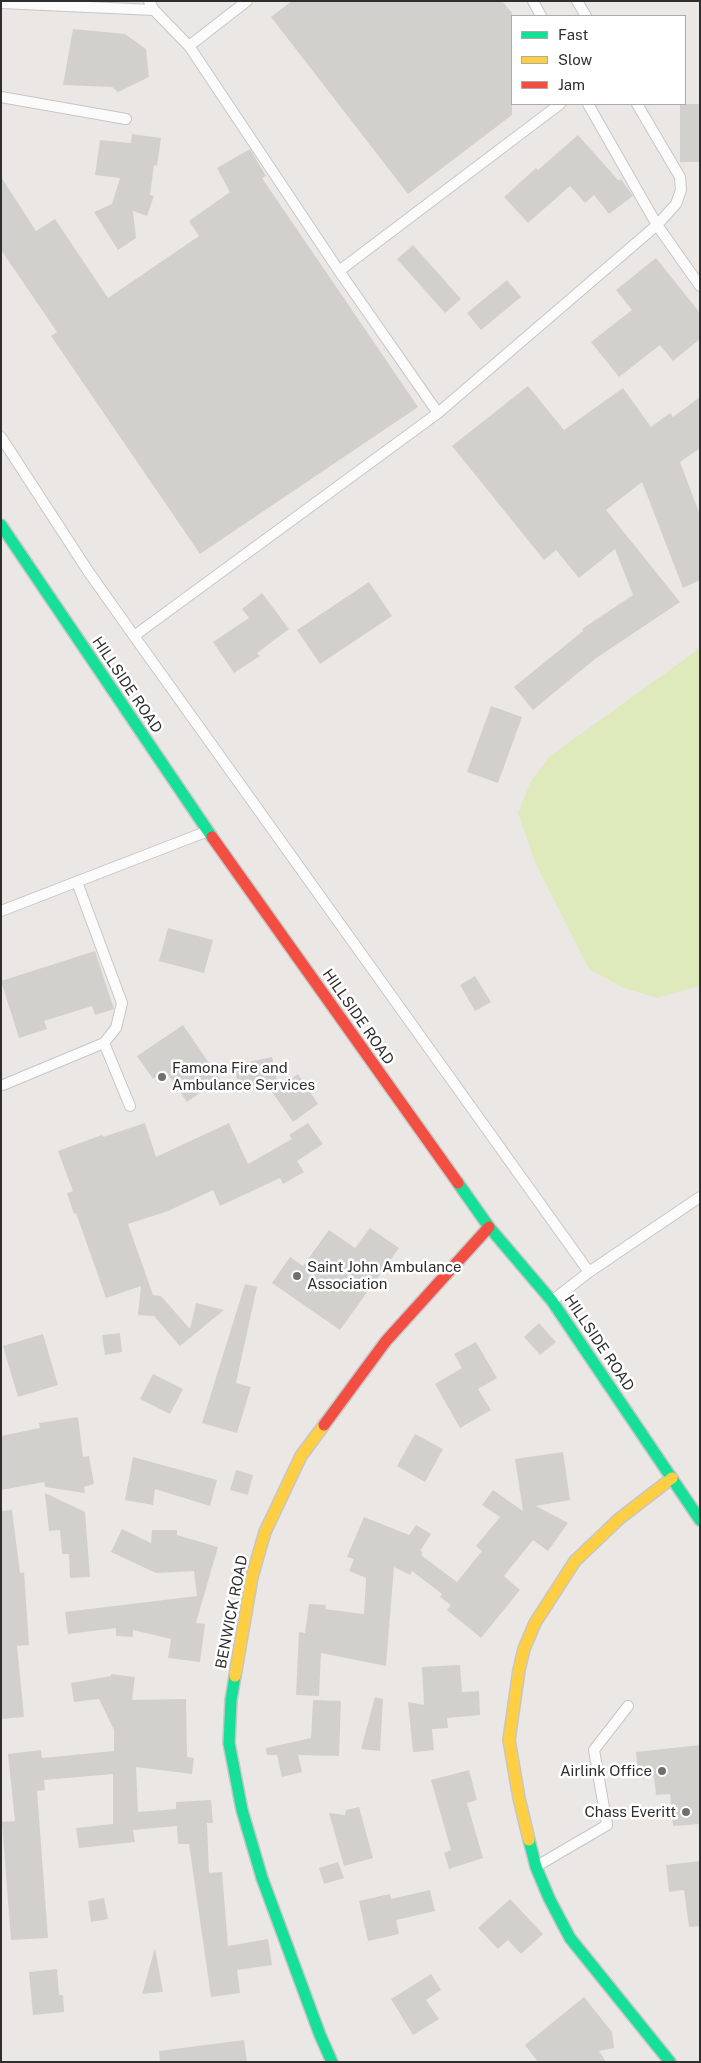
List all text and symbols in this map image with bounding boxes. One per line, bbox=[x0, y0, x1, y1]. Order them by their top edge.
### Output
legend bbox=[511, 15, 686, 105]
text: Fast bbox=[558, 26, 588, 43]
text: Slow bbox=[558, 51, 592, 68]
text: Jam bbox=[558, 76, 585, 93]
street label: HILLSIDE ROAD bbox=[88, 633, 166, 737]
street label: HILLSIDE ROAD bbox=[318, 966, 398, 1068]
place label: Famona Fire and Ambulance Services bbox=[172, 1059, 315, 1094]
marker: Famona Fire and Ambulance Services bbox=[156, 1071, 168, 1083]
place label: Saint John Ambulance Association bbox=[307, 1258, 462, 1293]
marker: Saint John Ambulance Association bbox=[291, 1270, 303, 1282]
street label: HILLSIDE ROAD bbox=[560, 1291, 638, 1395]
street label: BENWICK ROAD bbox=[212, 1554, 252, 1670]
place label: Airlink Office bbox=[560, 1762, 652, 1780]
marker: Airlink Office bbox=[656, 1765, 668, 1777]
place label: Chass Everitt bbox=[585, 1803, 676, 1821]
marker: Chass Everitt bbox=[680, 1806, 692, 1818]

